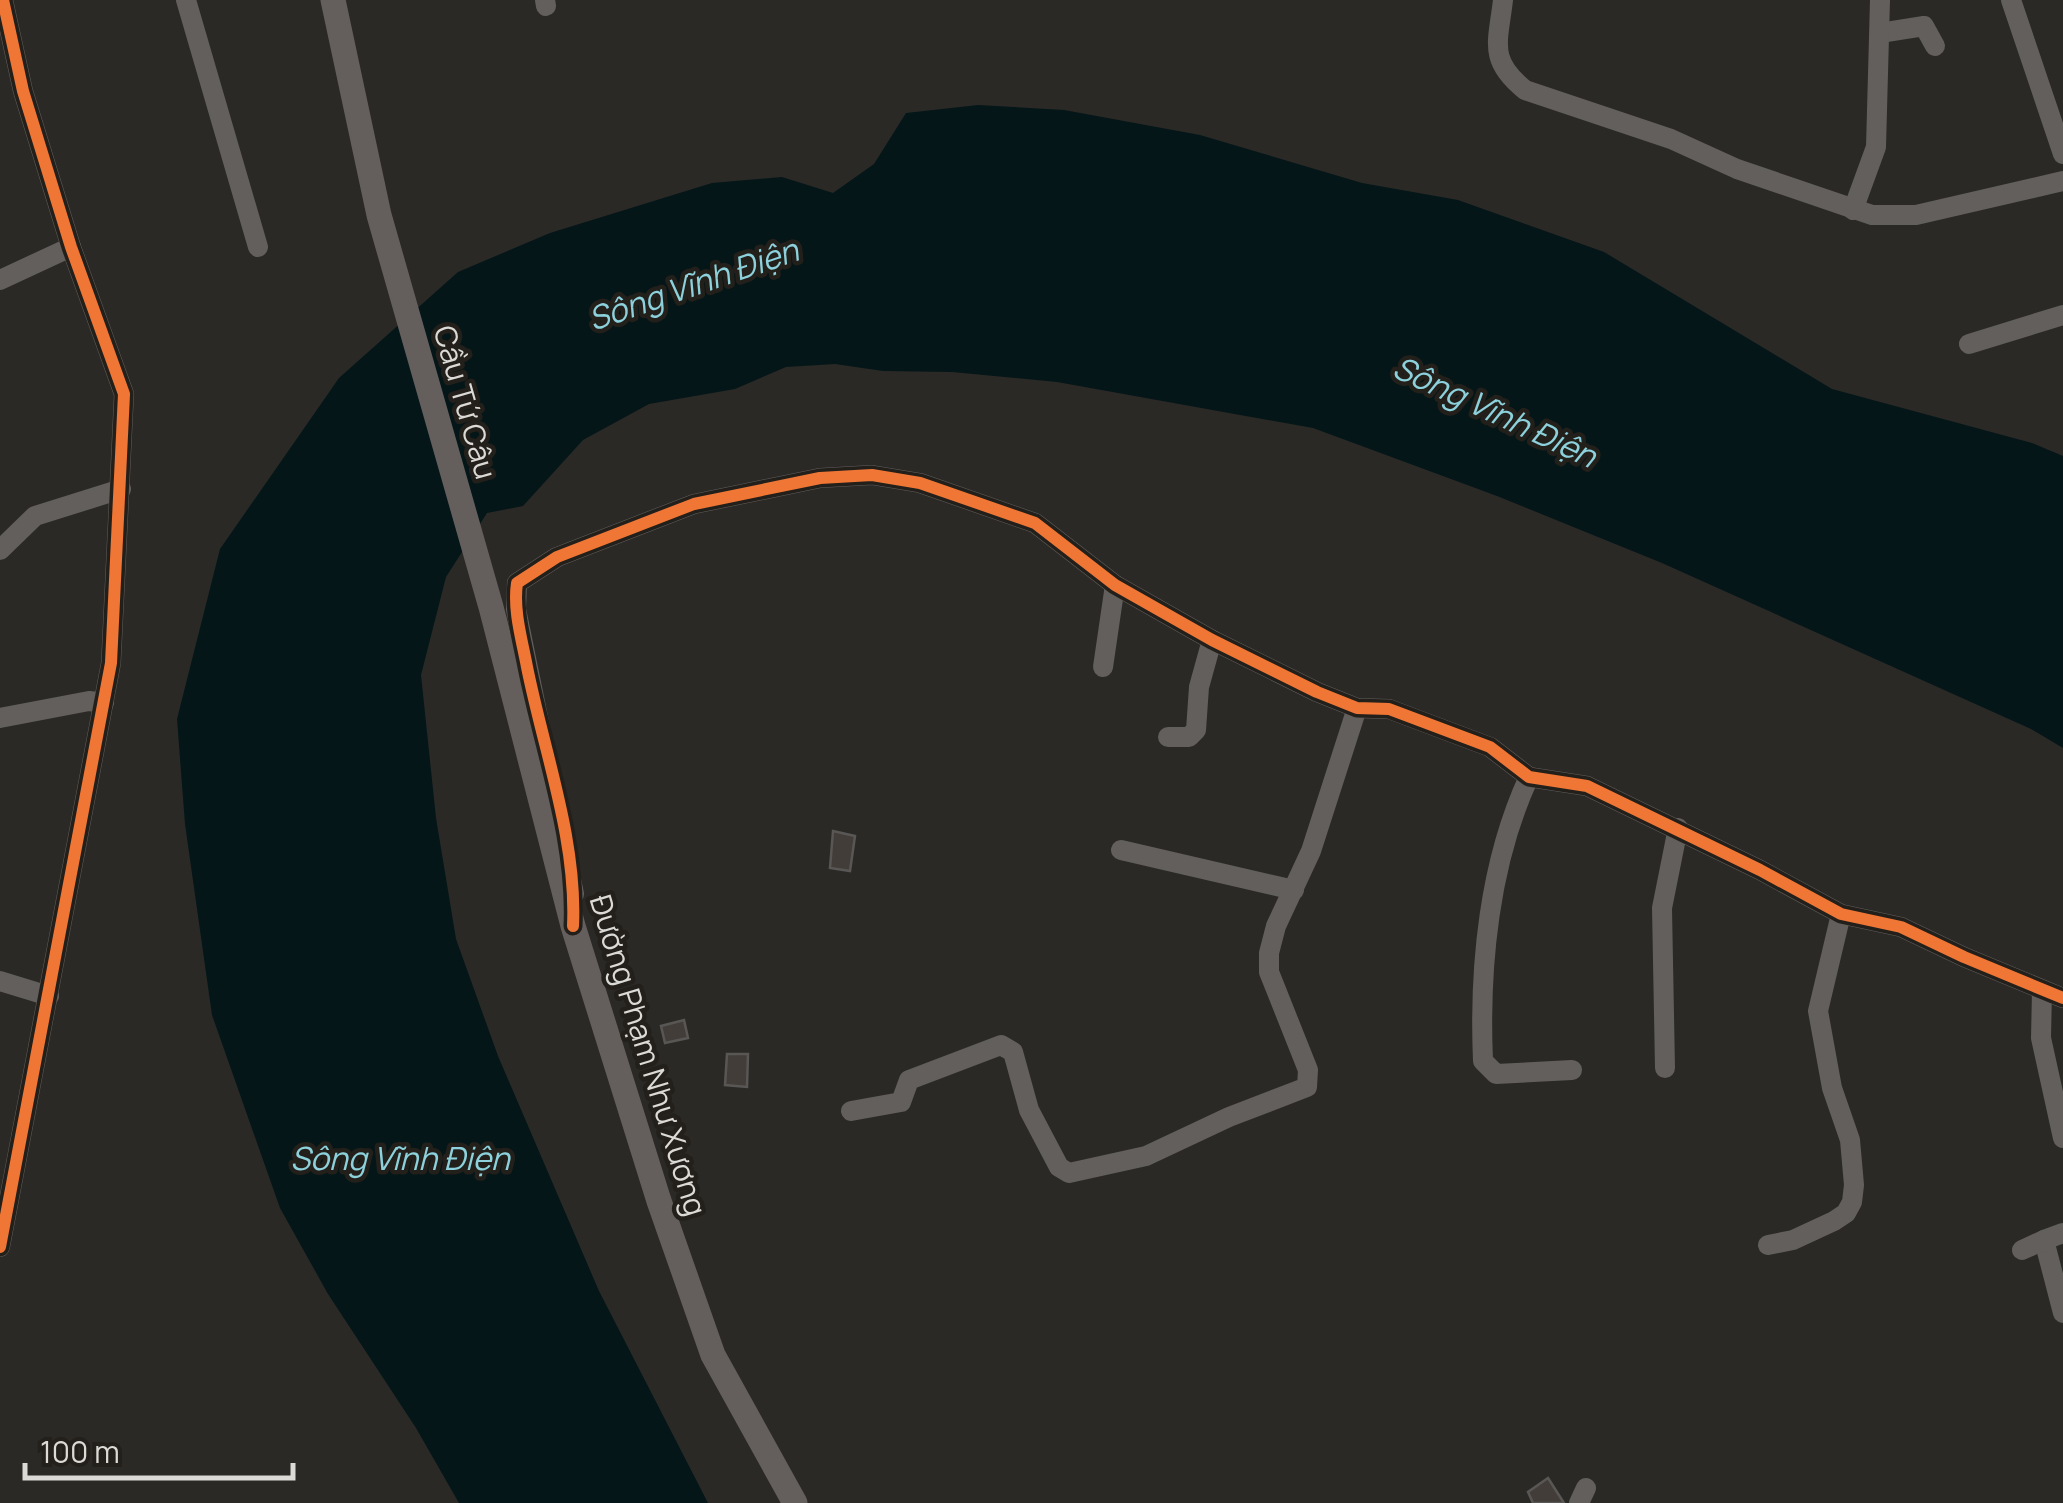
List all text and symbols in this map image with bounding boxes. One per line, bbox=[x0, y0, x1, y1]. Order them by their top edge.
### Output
water label: Sông Vĩnh Điện bbox=[582, 227, 805, 341]
street label: Cầu Tứ Câu bbox=[425, 320, 507, 484]
water label: Sông Vĩnh Điện bbox=[1386, 345, 1605, 478]
street label: Đường Phạm Như Xương bbox=[581, 890, 717, 1220]
water label: Sông Vĩnh Điện bbox=[290, 1136, 511, 1180]
scale bar bbox=[25, 1418, 292, 1480]
text: 100 m bbox=[40, 1431, 120, 1472]

